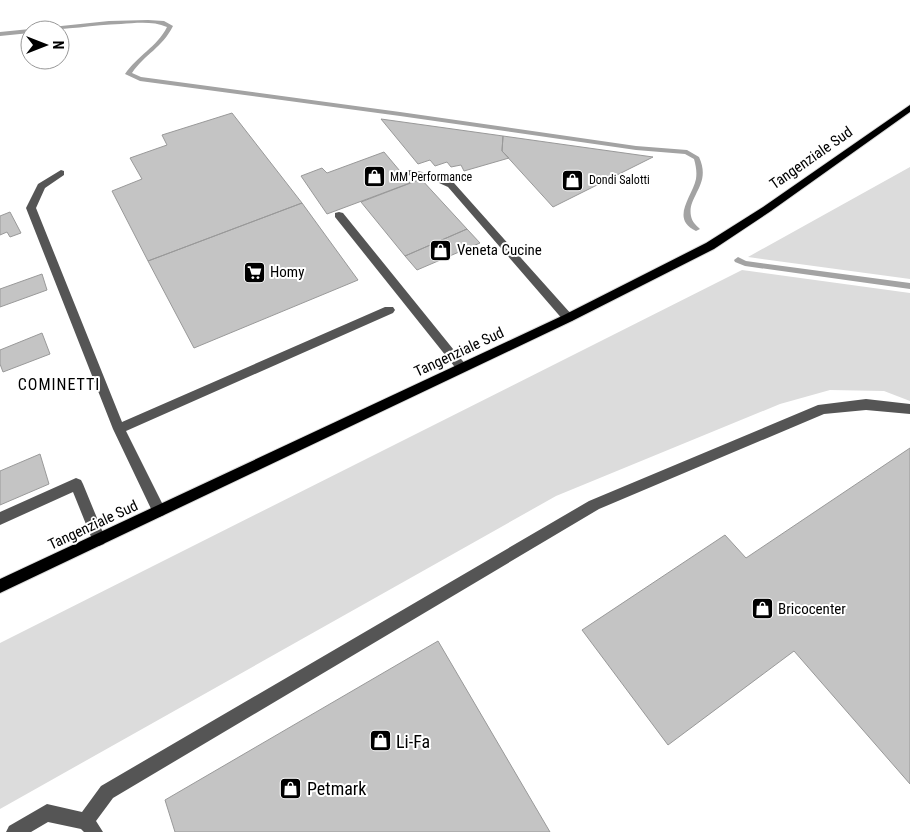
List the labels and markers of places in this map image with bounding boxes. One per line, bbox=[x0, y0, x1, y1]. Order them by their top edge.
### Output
shop icon: MM Performance bbox=[362, 165, 386, 189]
shop icon: Dondi Salotti bbox=[561, 168, 585, 192]
place label: MM Performance bbox=[390, 170, 472, 184]
place label: Dondi Salotti bbox=[589, 173, 650, 187]
shop icon: Veneta Cucine bbox=[429, 238, 453, 262]
place label: Veneta Cucine bbox=[457, 241, 542, 259]
supermarket icon: Homy bbox=[242, 260, 266, 284]
place label: Homy bbox=[270, 263, 304, 281]
shop icon: Bricocenter bbox=[750, 597, 774, 621]
place label: Bricocenter bbox=[778, 600, 846, 618]
shop icon: Li-Fa bbox=[368, 729, 392, 753]
place label: Li-Fa bbox=[396, 731, 430, 752]
shop icon: Petmark bbox=[279, 776, 303, 800]
place label: Petmark bbox=[307, 778, 366, 799]

